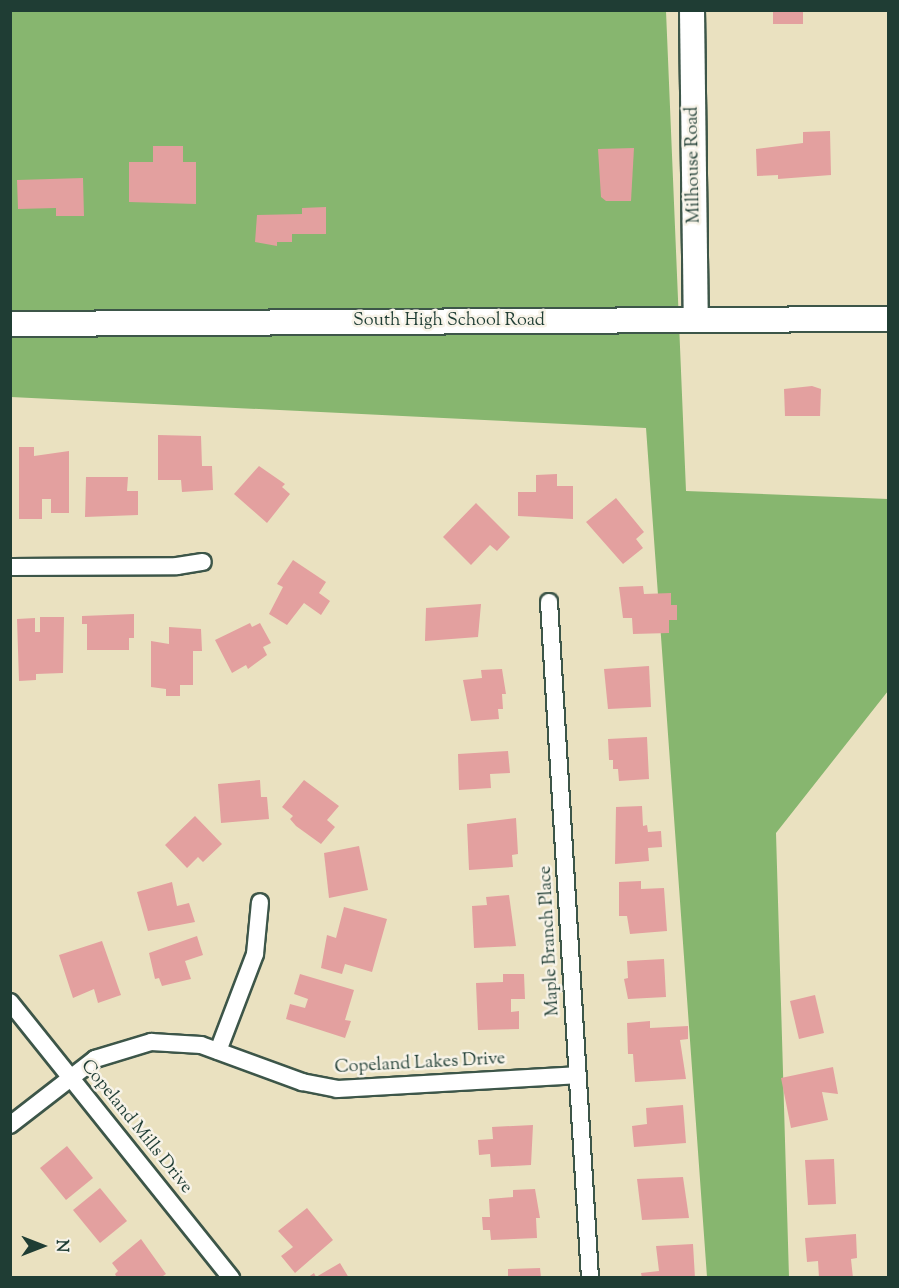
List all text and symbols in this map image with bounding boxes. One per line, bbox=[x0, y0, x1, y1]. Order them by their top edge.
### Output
street label: Milhouse Road bbox=[682, 106, 706, 224]
street label: South High School Road bbox=[353, 310, 545, 332]
street label: Maple Branch Place bbox=[535, 865, 565, 1017]
street label: Copeland Lakes Drive bbox=[334, 1049, 506, 1079]
street label: Copeland Mills Drive bbox=[75, 1056, 197, 1198]
north arrow bbox=[12, 1216, 72, 1276]
text: N bbox=[49, 1240, 72, 1252]

